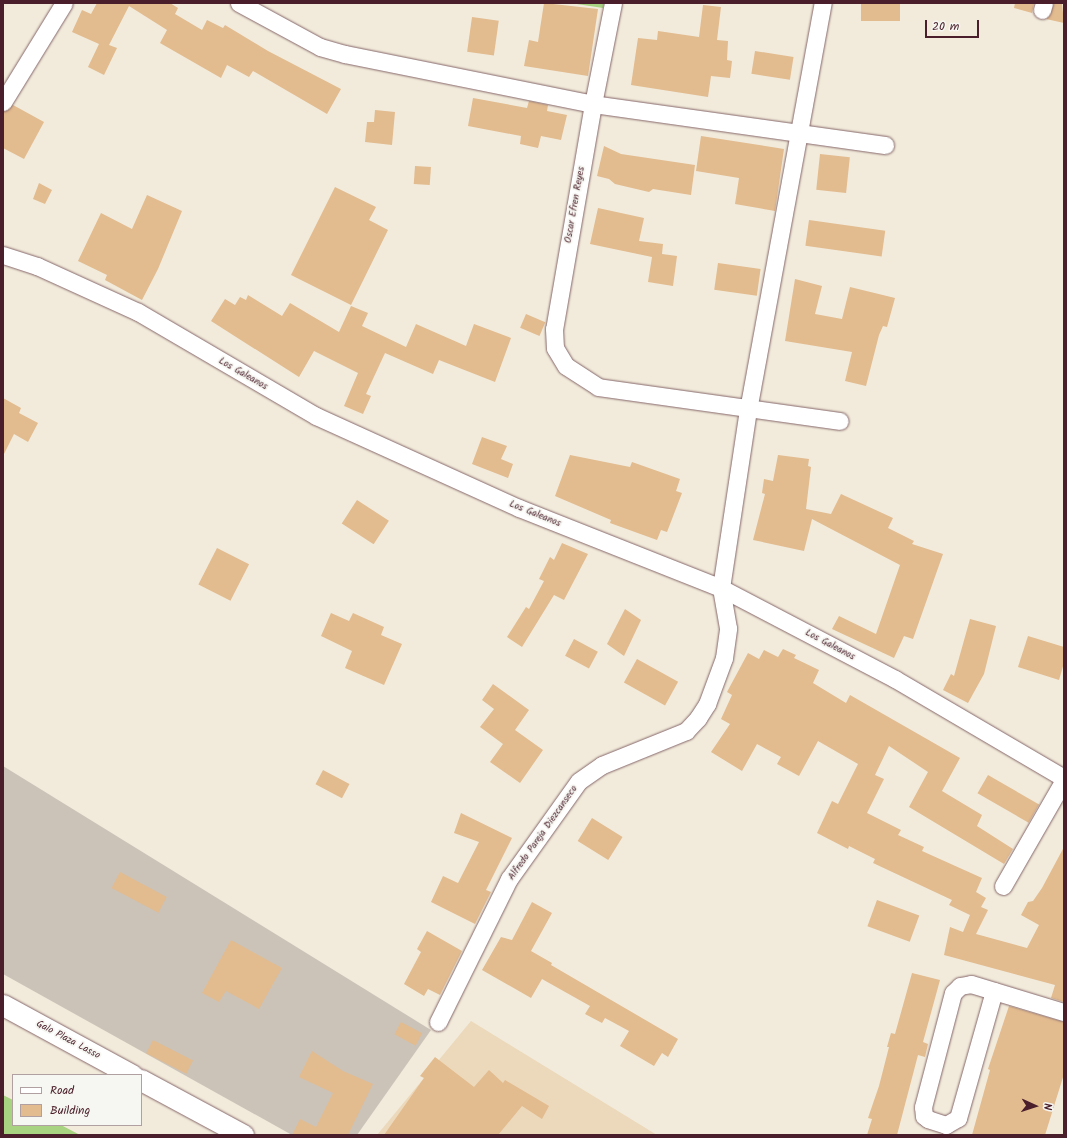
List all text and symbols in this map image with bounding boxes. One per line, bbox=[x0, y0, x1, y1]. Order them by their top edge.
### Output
scale bar bbox=[927, 12, 981, 38]
text: 20 m bbox=[932, 17, 959, 36]
street label: Oscar Efren Reyes bbox=[562, 166, 588, 244]
street label: Los Galeanos bbox=[216, 355, 270, 393]
street label: Los Galeanos bbox=[507, 498, 563, 530]
street label: Los Galeanos bbox=[803, 627, 857, 663]
street label: Alfredo Pareja Diezcanseco bbox=[506, 783, 580, 883]
street label: Galo Plaza Lasso bbox=[34, 1018, 102, 1062]
legend bbox=[12, 1074, 142, 1126]
text: Road bbox=[50, 1081, 74, 1100]
north arrow bbox=[1015, 1086, 1055, 1126]
text: Building bbox=[50, 1101, 90, 1120]
text: N bbox=[1038, 1103, 1056, 1111]

